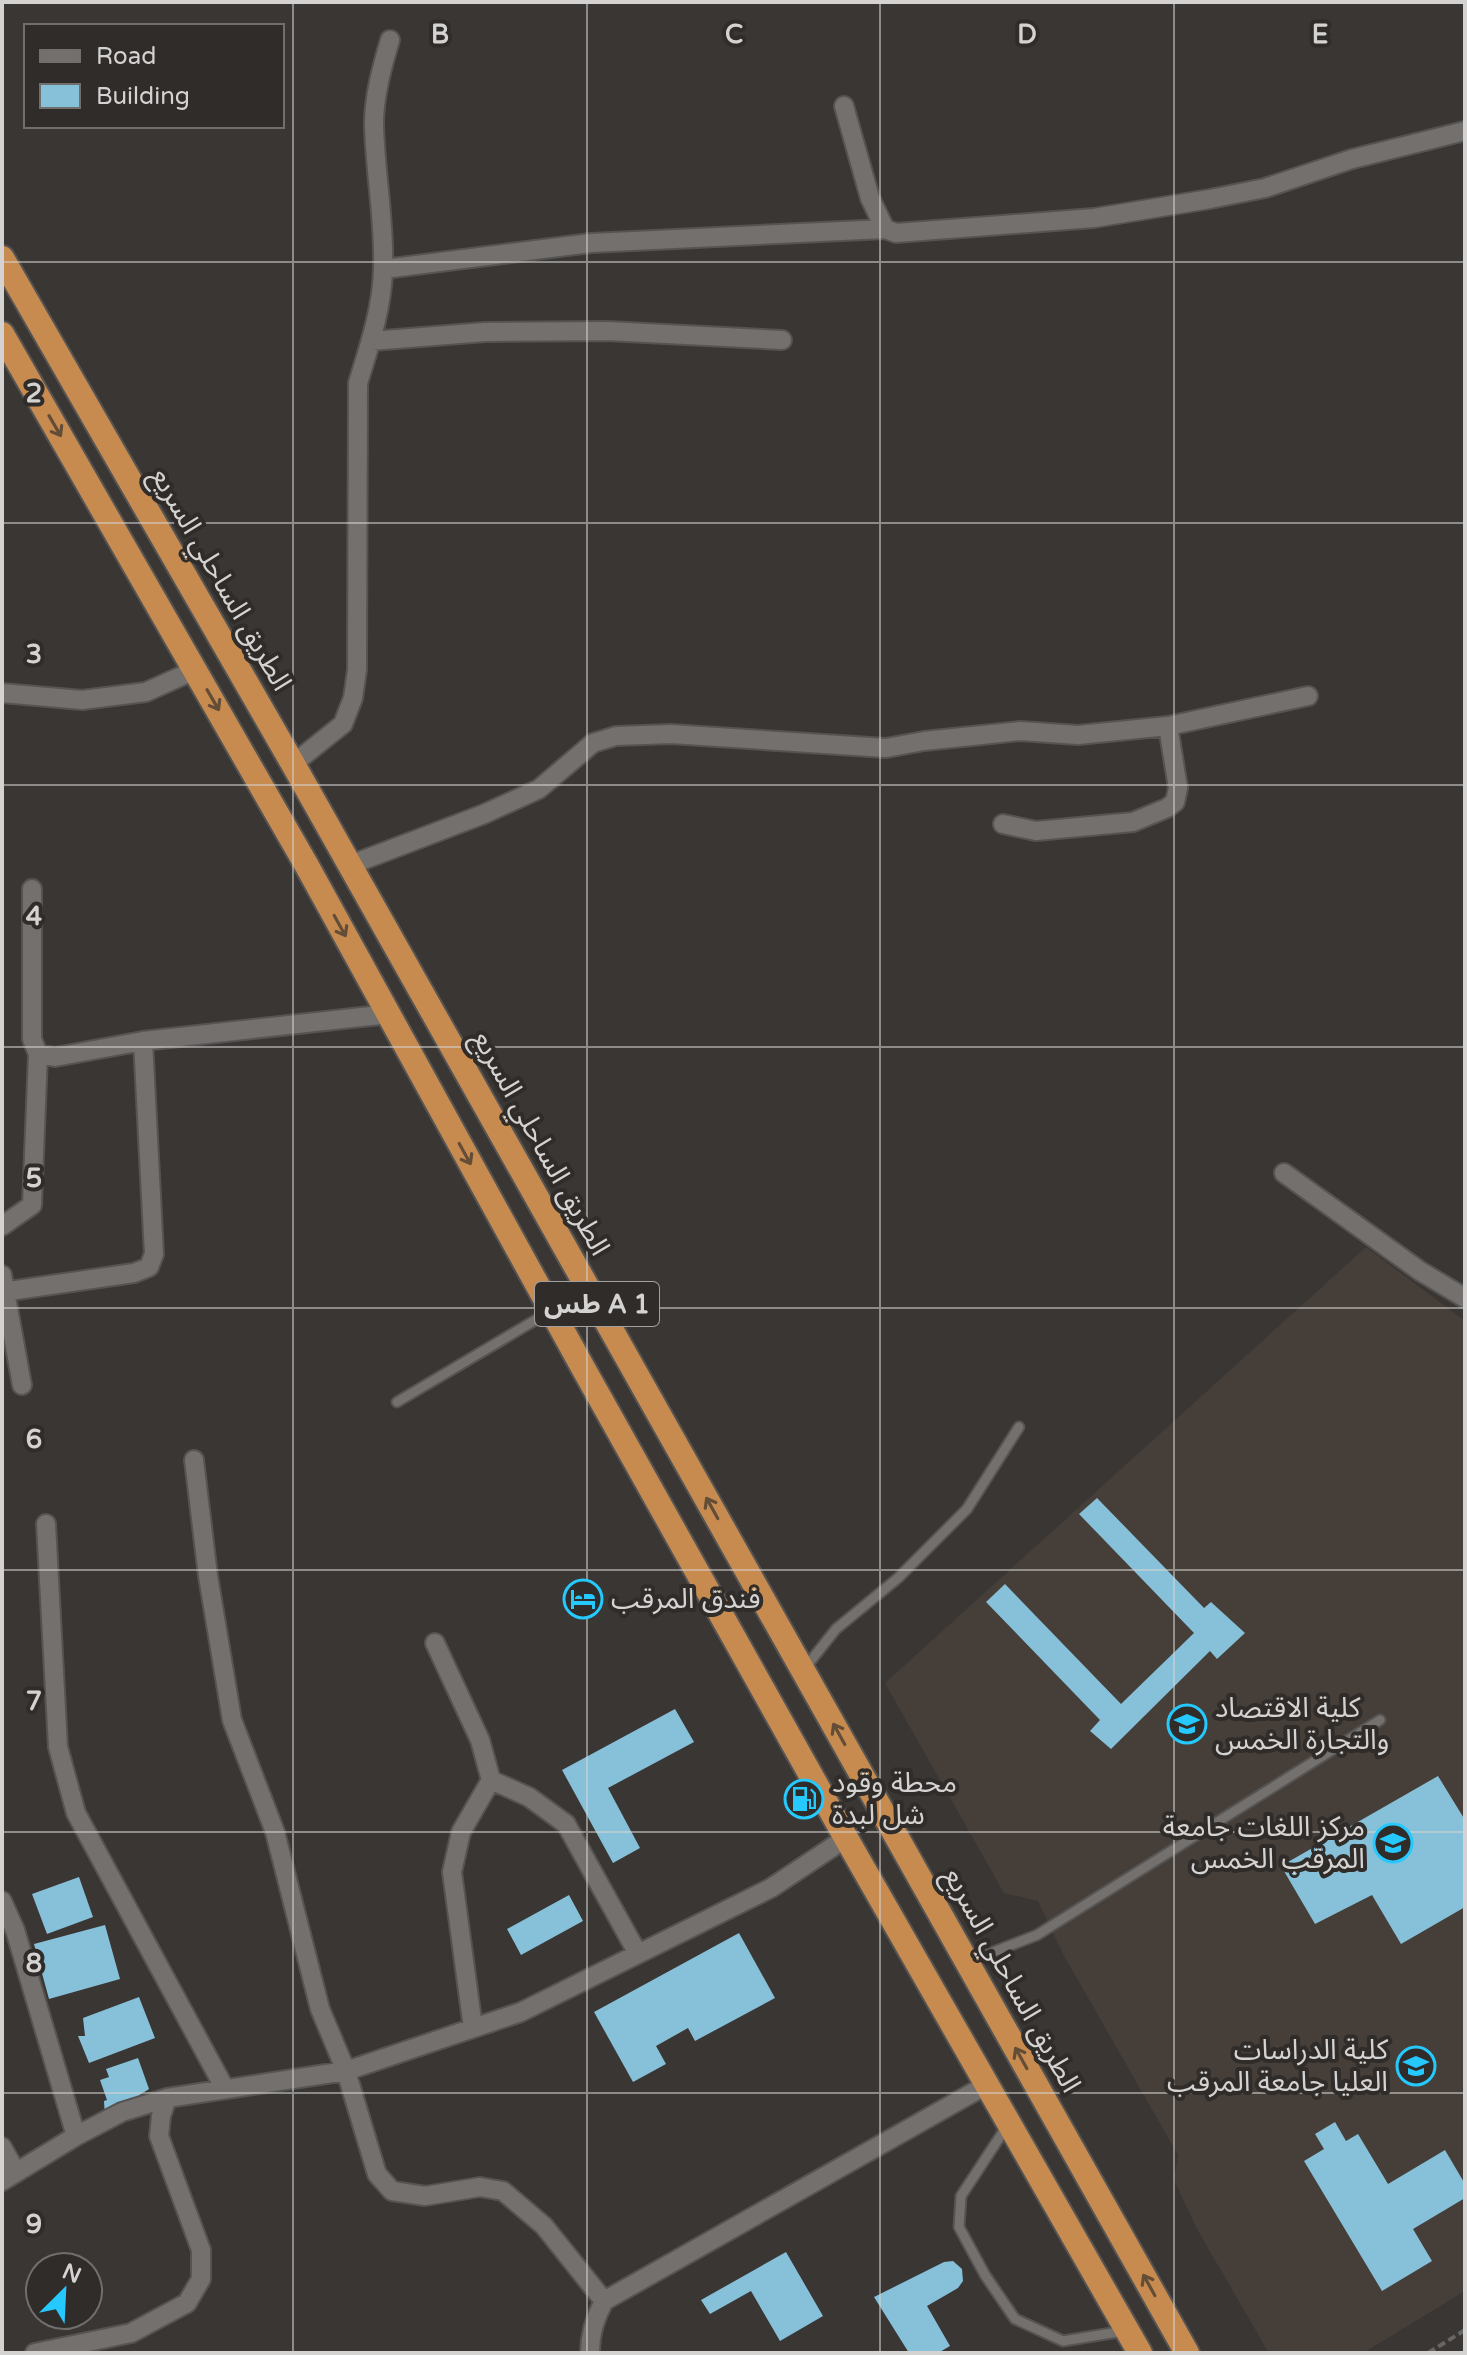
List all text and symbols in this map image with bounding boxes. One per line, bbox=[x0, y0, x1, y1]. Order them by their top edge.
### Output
text: B bbox=[431, 19, 449, 50]
text: C bbox=[725, 19, 743, 50]
text: D bbox=[1017, 19, 1037, 50]
text: E bbox=[1312, 19, 1328, 50]
legend bbox=[24, 24, 284, 128]
text: Road bbox=[96, 42, 156, 71]
text: Building bbox=[96, 82, 190, 111]
text: 2 bbox=[26, 378, 42, 409]
one-way arrow bbox=[47, 414, 63, 437]
street label: الطريق الساحلي السريع bbox=[140, 461, 299, 698]
text: 3 bbox=[26, 639, 42, 670]
one-way arrow bbox=[205, 688, 221, 711]
text: 4 bbox=[26, 901, 42, 932]
one-way arrow bbox=[333, 914, 348, 938]
street label: الطريق الساحلي السريع bbox=[462, 1024, 617, 1263]
one-way arrow bbox=[458, 1142, 474, 1166]
text: 5 bbox=[26, 1163, 42, 1194]
road number: طس A 1 bbox=[535, 1282, 659, 1326]
text: 6 bbox=[26, 1424, 42, 1455]
one-way arrow bbox=[703, 1496, 719, 1520]
hotel icon: فندق المرقب bbox=[562, 1578, 604, 1620]
place label: فندق المرقب bbox=[611, 1582, 760, 1616]
text: 7 bbox=[26, 1686, 42, 1717]
place label: كلية الاقتصاد والتجارة الخمس bbox=[1215, 1691, 1389, 1757]
school or university icon: كلية الاقتصاد والتجارة الخمس bbox=[1166, 1703, 1208, 1745]
one-way arrow bbox=[831, 1723, 847, 1746]
place label: محطة وقود شل لبدة bbox=[832, 1766, 957, 1832]
fuel station icon: محطة وقود شل لبدة bbox=[783, 1778, 825, 1820]
place label: مركز اللغات جامعة المرقب الخمس bbox=[1163, 1810, 1365, 1876]
school or university icon: مركز اللغات جامعة المرقب الخمس bbox=[1372, 1822, 1414, 1864]
street label: الطريق الساحلي السريع bbox=[933, 1861, 1088, 2100]
text: 8 bbox=[26, 1948, 42, 1979]
place label: كلية الدراسات العليا جامعة المرقب bbox=[1167, 2033, 1388, 2099]
school or university icon: كلية الدراسات العليا جامعة المرقب bbox=[1395, 2045, 1437, 2087]
one-way arrow bbox=[1013, 2047, 1029, 2071]
text: 9 bbox=[26, 2209, 42, 2240]
north arrow bbox=[24, 2251, 104, 2331]
text: N bbox=[58, 2258, 85, 2289]
one-way arrow bbox=[1141, 2274, 1157, 2297]

